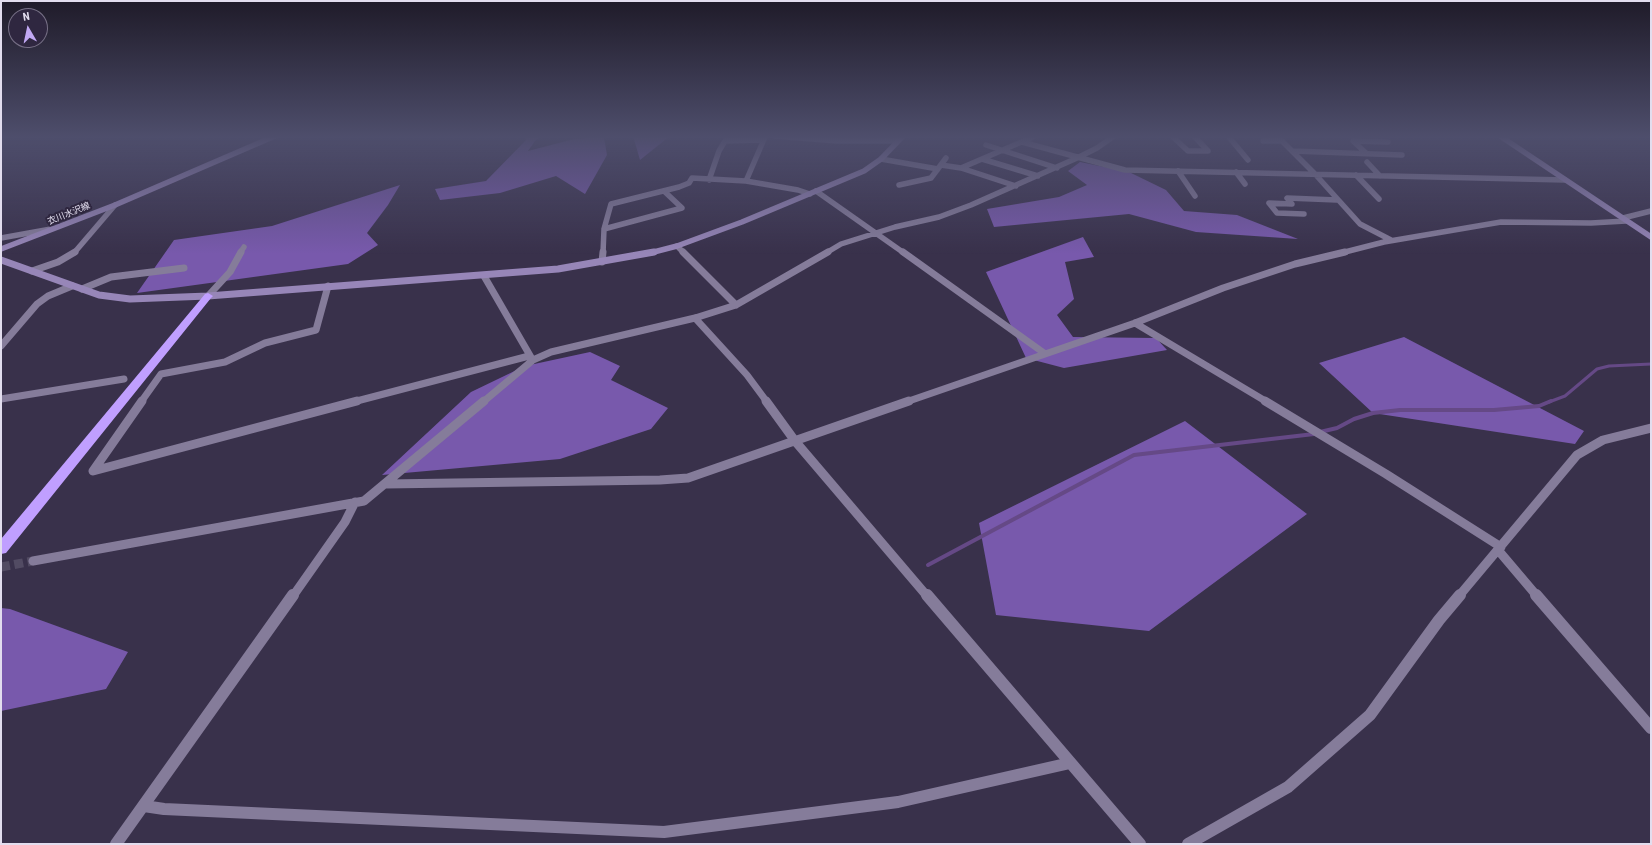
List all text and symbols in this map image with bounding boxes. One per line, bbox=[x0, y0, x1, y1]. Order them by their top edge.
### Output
north arrow bbox=[8, 8, 48, 48]
text: N bbox=[22, 10, 31, 24]
street label: 衣川水沢線 bbox=[46, 201, 92, 227]

